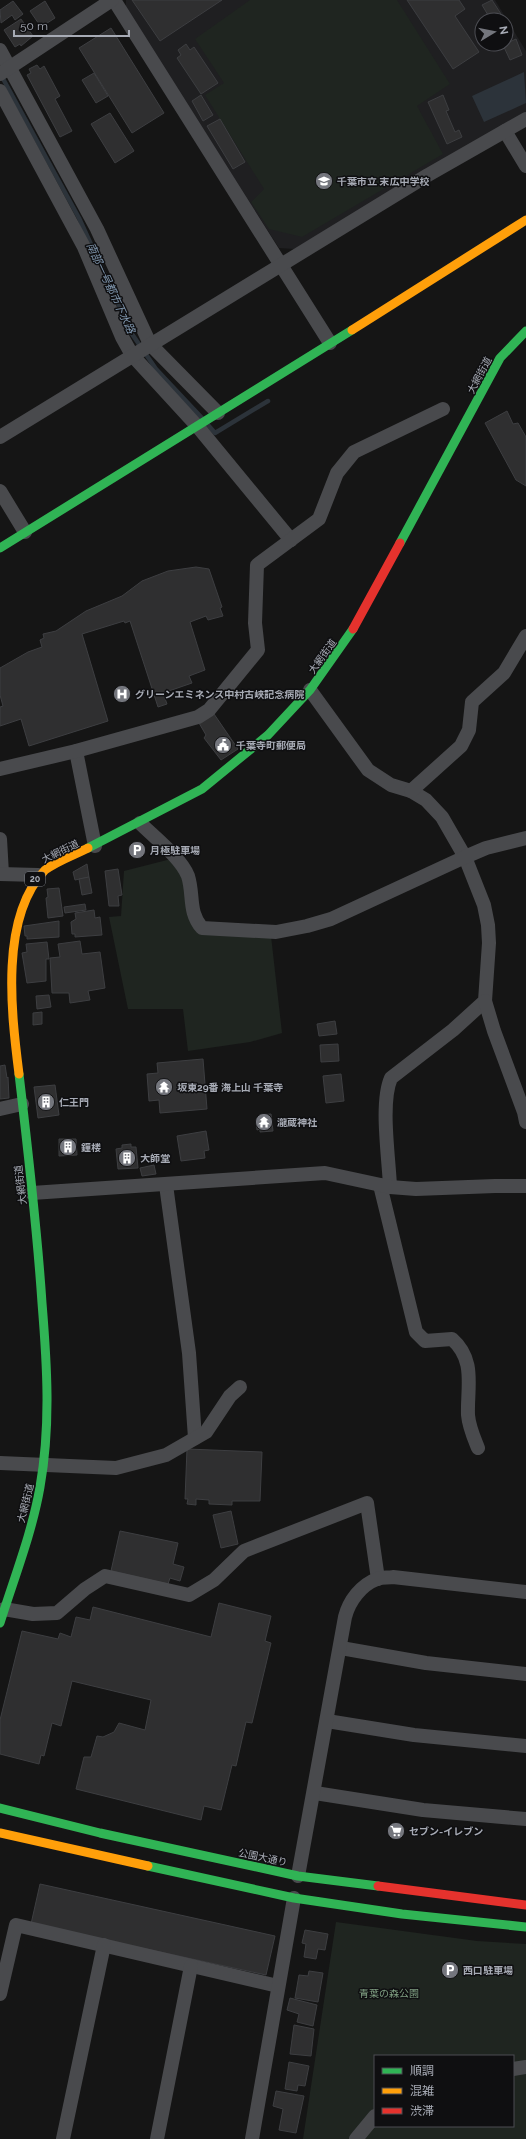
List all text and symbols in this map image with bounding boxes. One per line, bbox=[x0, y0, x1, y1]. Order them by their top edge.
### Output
scale bar bbox=[14, 12, 129, 38]
north arrow bbox=[474, 12, 514, 52]
text: 50 m bbox=[20, 19, 48, 33]
text: N bbox=[496, 25, 510, 36]
school or university icon: 千葉市立 末広中学校 bbox=[314, 171, 334, 191]
place label: 千葉市立 末広中学校 bbox=[337, 176, 429, 187]
water label: 南部一号都市下水路 bbox=[84, 241, 138, 337]
street label: 大網街道 bbox=[465, 355, 494, 395]
street label: 大網街道 bbox=[306, 637, 339, 676]
hospital icon: グリーンエミネンス中村古峡記念病院 bbox=[112, 684, 132, 704]
place label: グリーンエミネンス中村古峡記念病院 bbox=[135, 689, 304, 700]
public building icon: 千葉寺町郵便局 bbox=[213, 735, 233, 755]
place label: 千葉寺町郵便局 bbox=[236, 740, 306, 751]
street label: 大網街道 bbox=[40, 838, 81, 865]
parking icon: 月極駐車場 bbox=[127, 840, 147, 860]
place label: 月極駐車場 bbox=[150, 845, 200, 856]
road number: 20 bbox=[25, 872, 45, 886]
temple icon: 坂東29番 海上山 千葉寺 bbox=[154, 1077, 174, 1097]
place label: 坂東29番 海上山 千葉寺 bbox=[177, 1082, 283, 1093]
building icon: 仁王門 bbox=[36, 1092, 56, 1112]
place label: 仁王門 bbox=[59, 1097, 89, 1108]
temple icon: 瀧蔵神社 bbox=[254, 1112, 274, 1132]
place label: 瀧蔵神社 bbox=[277, 1117, 318, 1128]
building icon: 鐘楼 bbox=[58, 1137, 78, 1157]
place label: 鐘楼 bbox=[81, 1142, 101, 1153]
building icon: 大師堂 bbox=[117, 1148, 137, 1168]
place label: 大師堂 bbox=[140, 1153, 170, 1164]
street label: 大網街道 bbox=[13, 1164, 28, 1205]
street label: 大網街道 bbox=[15, 1482, 36, 1524]
supermarket icon: セブン-イレブン bbox=[386, 1821, 406, 1841]
place label: セブン-イレブン bbox=[409, 1826, 483, 1837]
street label: 公園大通り bbox=[237, 1847, 288, 1868]
parking icon: 西口駐車場 bbox=[440, 1960, 460, 1980]
place label: 西口駐車場 bbox=[463, 1965, 513, 1976]
park label: 青葉の森公園 bbox=[359, 1988, 419, 1999]
legend bbox=[374, 2055, 514, 2127]
text: 順調 bbox=[410, 2064, 434, 2078]
text: 混雑 bbox=[410, 2084, 434, 2098]
text: 渋滞 bbox=[410, 2104, 434, 2118]

